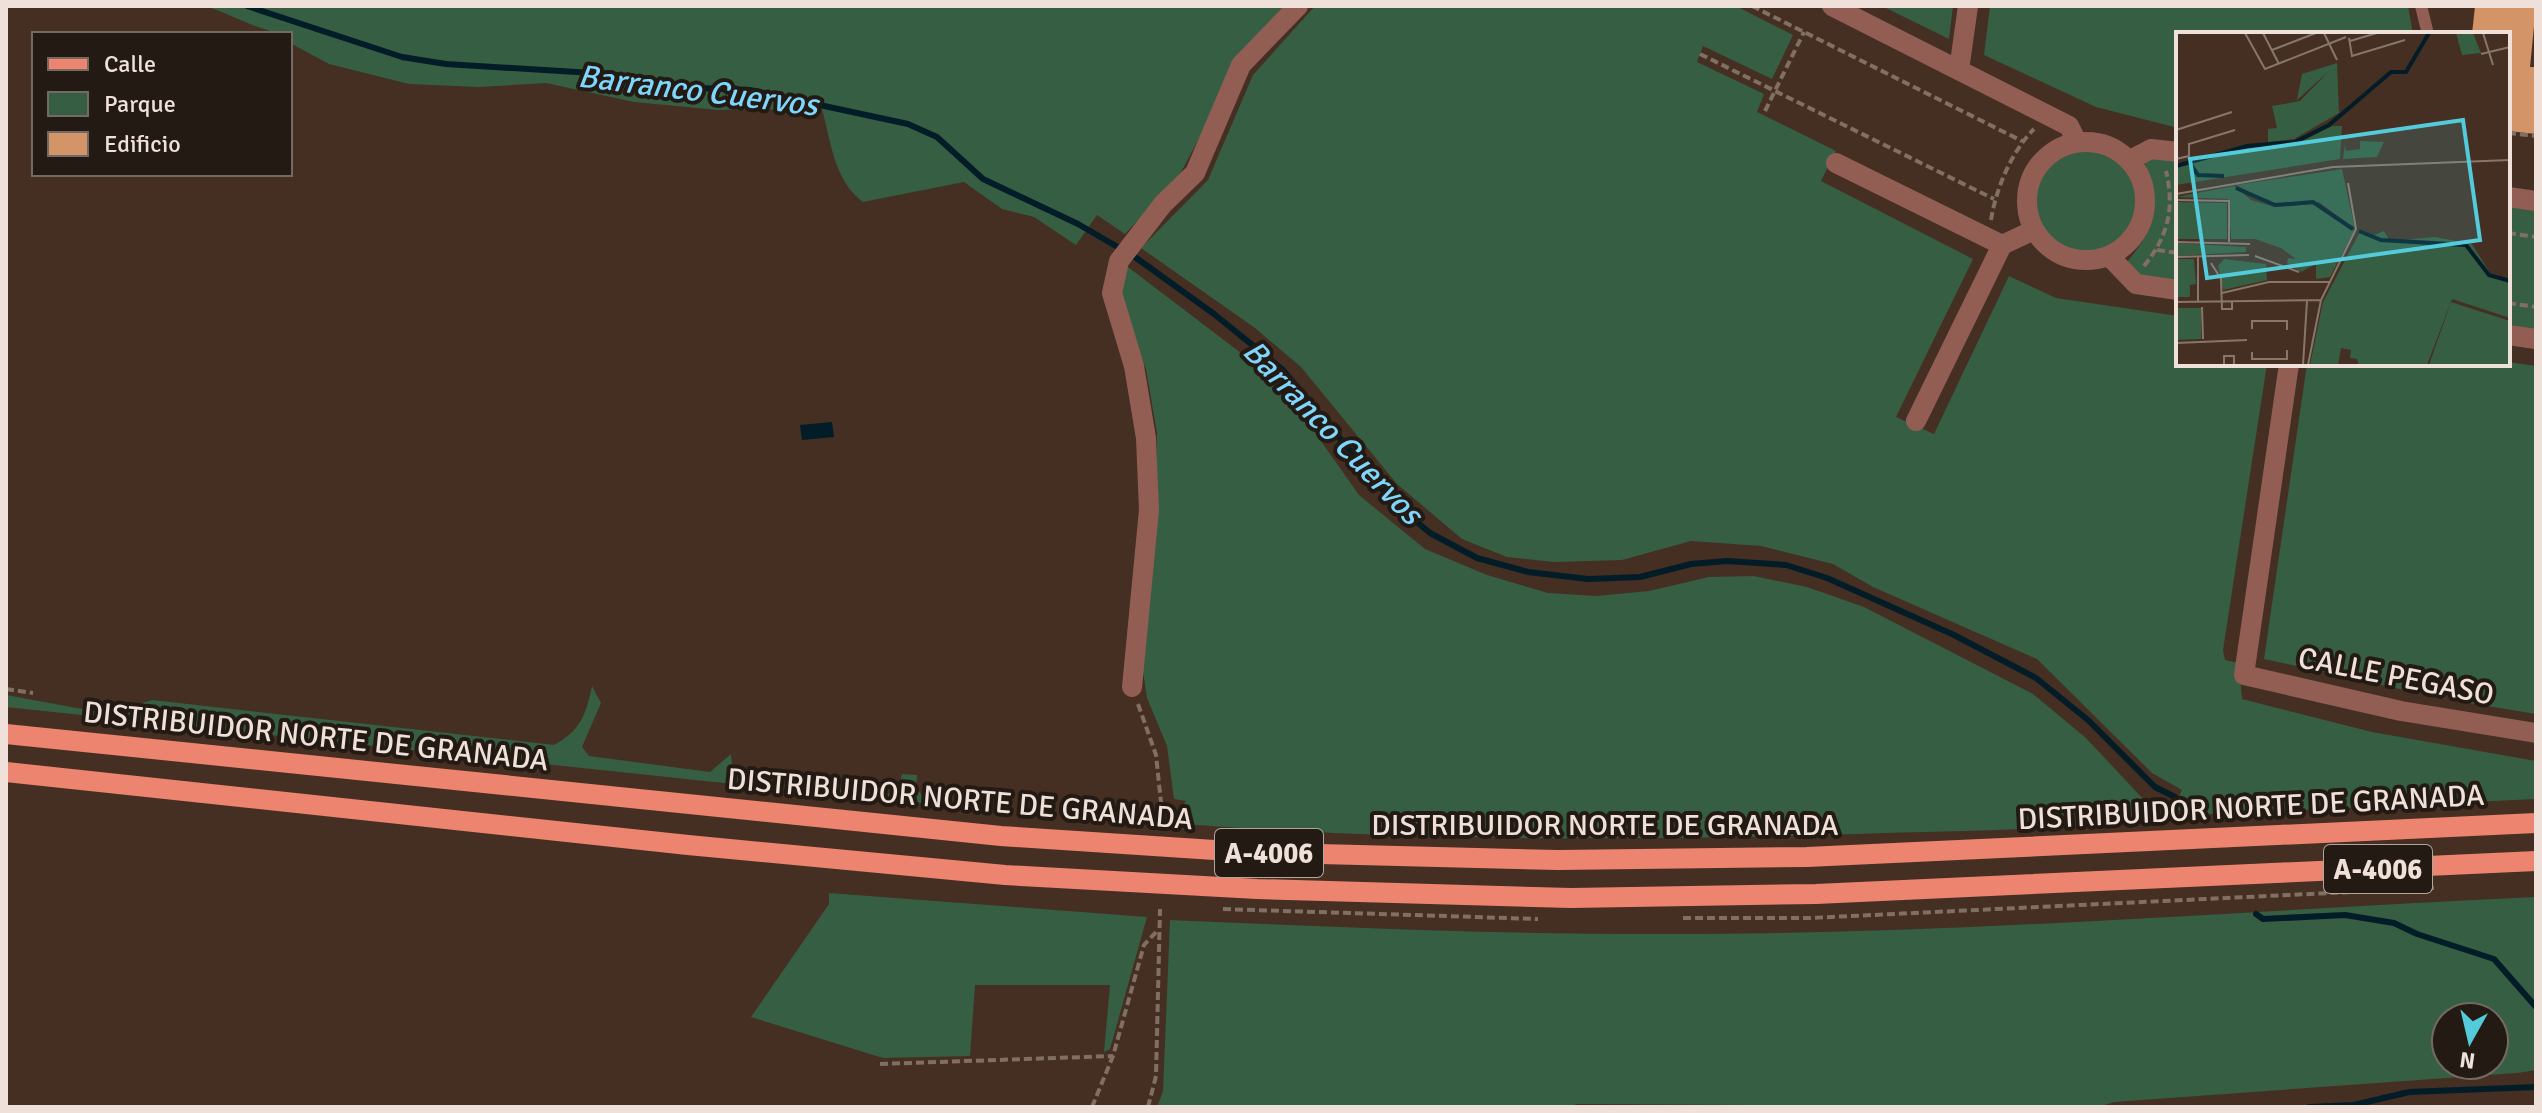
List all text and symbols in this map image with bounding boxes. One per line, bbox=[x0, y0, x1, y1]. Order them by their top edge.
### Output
legend bbox=[32, 32, 292, 176]
inset map bbox=[2176, 32, 2510, 366]
text: Calle bbox=[104, 49, 156, 79]
water label: Barranco Cuervos bbox=[576, 56, 823, 125]
text: Parque bbox=[104, 89, 176, 119]
text: Edificio bbox=[104, 129, 181, 159]
water label: Barranco Cuervos bbox=[1235, 332, 1433, 535]
street label: CALLE PEGASO bbox=[2295, 639, 2497, 714]
street label: DISTRIBUIDOR NORTE DE GRANADA bbox=[82, 694, 550, 779]
street label: DISTRIBUIDOR NORTE DE GRANADA bbox=[726, 761, 1194, 838]
street label: DISTRIBUIDOR NORTE DE GRANADA bbox=[2017, 777, 2485, 838]
street label: DISTRIBUIDOR NORTE DE GRANADA bbox=[1371, 807, 1839, 844]
road number: A-4006 bbox=[1215, 829, 1323, 877]
road number: A-4006 bbox=[2324, 845, 2432, 893]
north arrow bbox=[2430, 1001, 2510, 1081]
text: N bbox=[2458, 1046, 2477, 1075]

